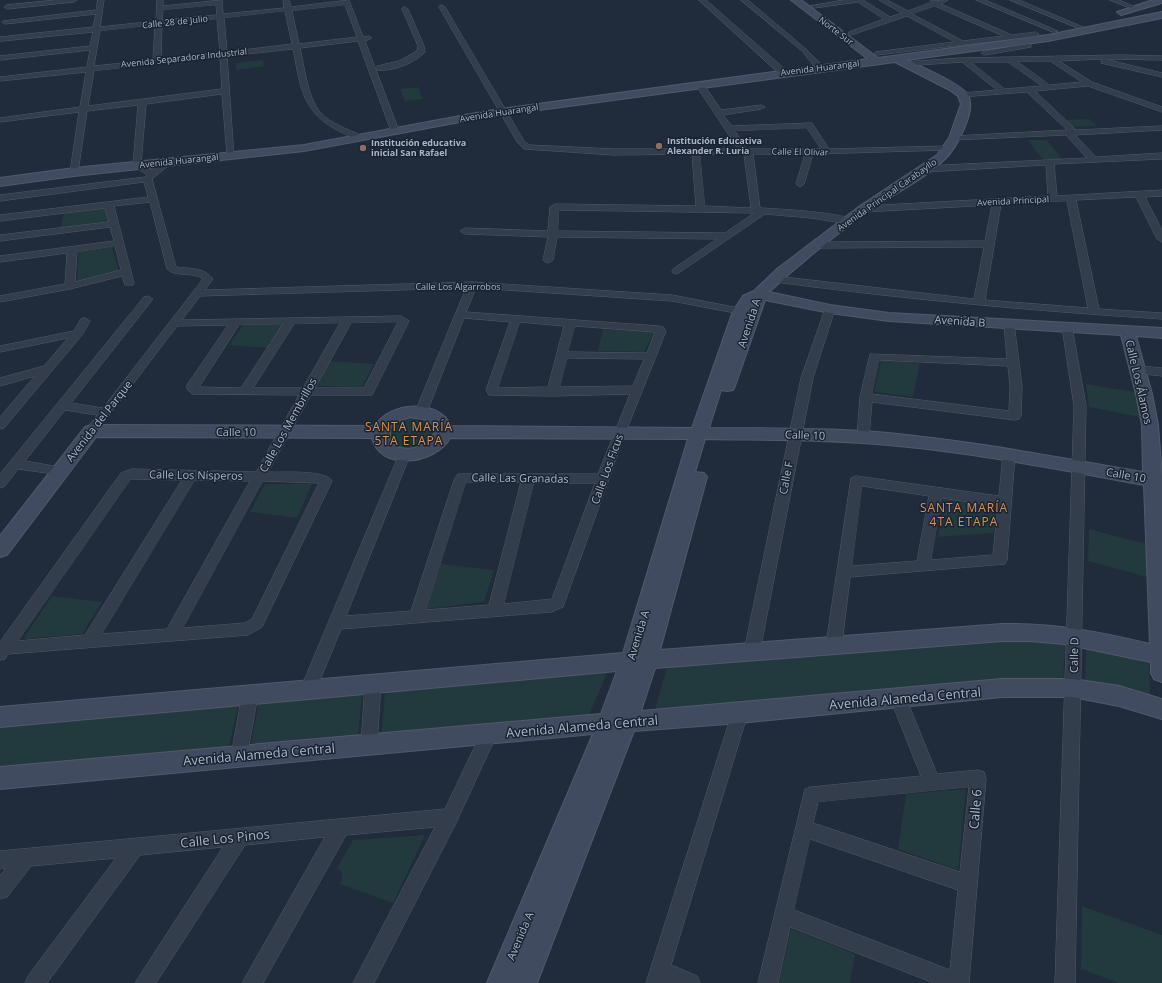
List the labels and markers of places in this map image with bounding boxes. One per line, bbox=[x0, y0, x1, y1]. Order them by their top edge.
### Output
place label: Institución Educativa Alexander R. Luria bbox=[667, 134, 762, 157]
place label: Institución educativa inicial San Rafael bbox=[371, 136, 466, 159]
marker: Institución Educativa Alexander R. Luria bbox=[654, 141, 664, 151]
marker: Institución educativa inicial San Rafael bbox=[358, 143, 368, 153]

